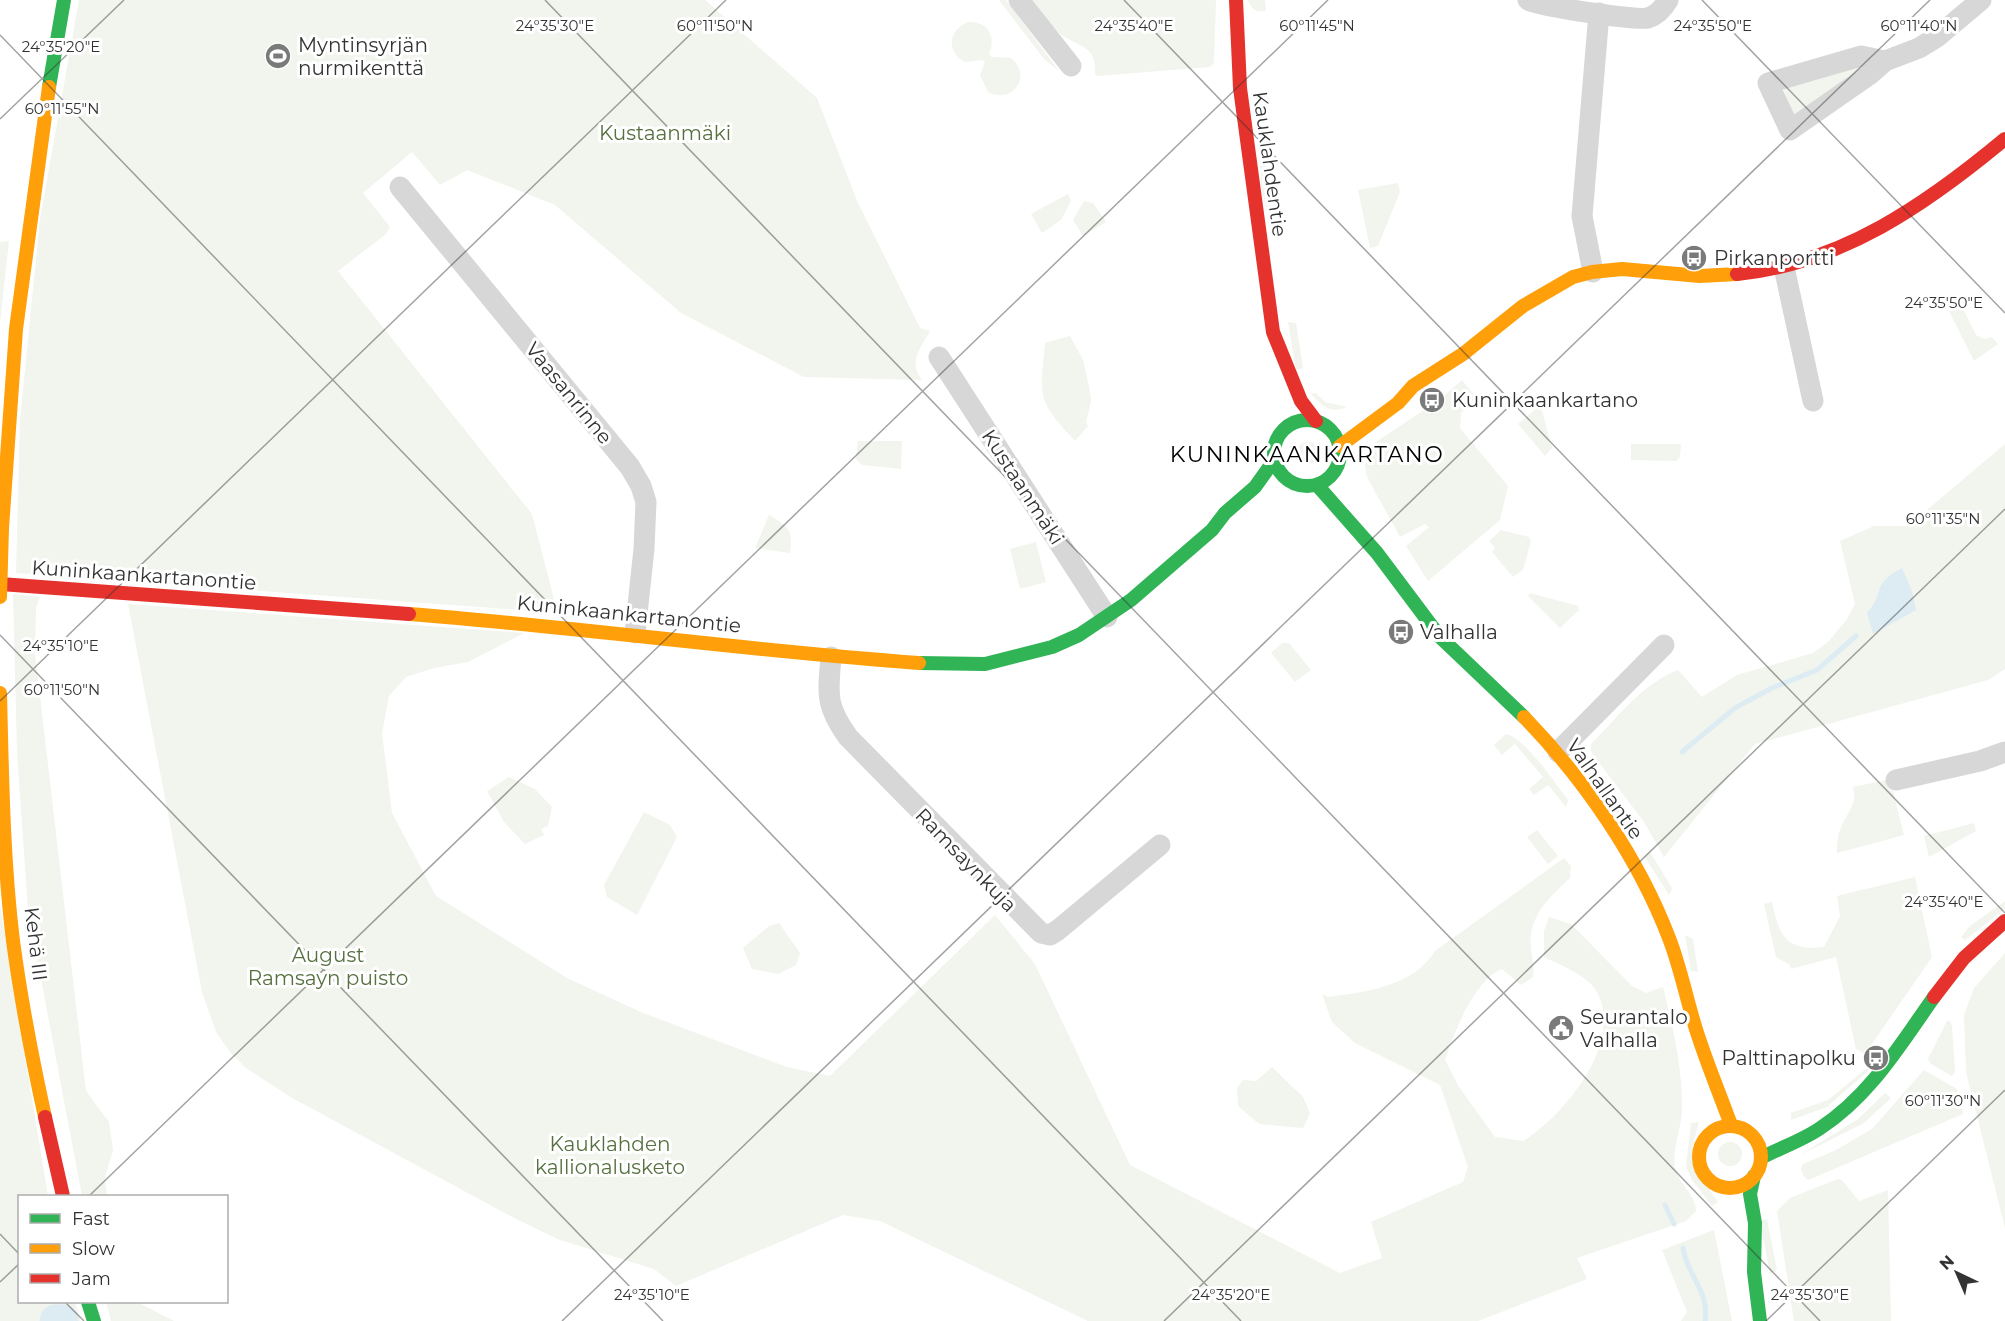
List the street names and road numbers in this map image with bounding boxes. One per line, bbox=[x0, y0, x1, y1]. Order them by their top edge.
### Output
street label: Kauklahdentie bbox=[1248, 90, 1292, 238]
street label: Vaasanrinne bbox=[521, 337, 617, 449]
street label: Kustaanmäki bbox=[977, 425, 1069, 549]
street label: Kuninkaankartanontie bbox=[31, 555, 257, 595]
street label: Kuninkaankartanontie bbox=[516, 590, 742, 638]
street label: Valhallantie bbox=[1562, 734, 1648, 844]
street label: Ramsaynkuja bbox=[910, 803, 1022, 917]
street label: Kehä III bbox=[20, 906, 52, 982]

